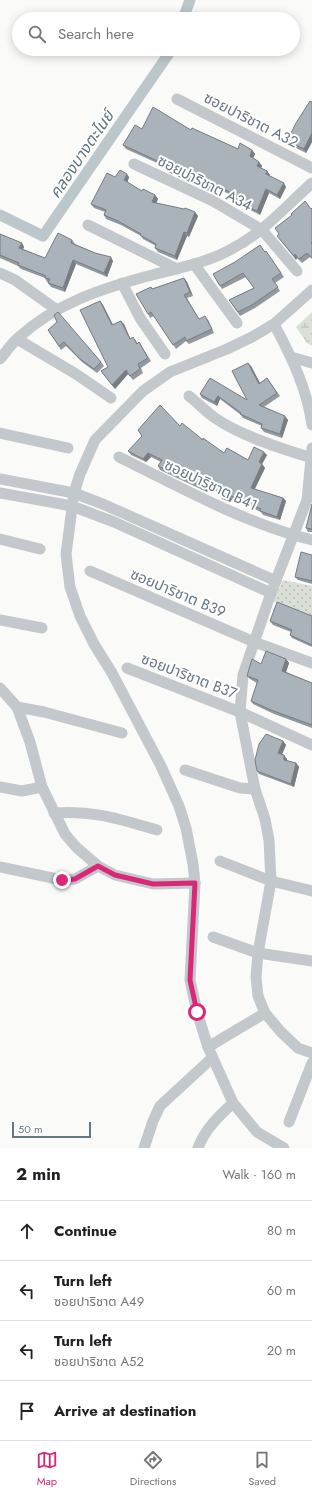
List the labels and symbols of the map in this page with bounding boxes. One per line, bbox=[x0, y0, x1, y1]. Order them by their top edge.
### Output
street label: ซอยปาริชาต A32 bbox=[200, 87, 302, 153]
water label: คลองบางตะไนย์ bbox=[44, 103, 121, 203]
street label: ซอยปาริชาต A34 bbox=[154, 150, 256, 216]
street label: ซอยปาริชาต B41 bbox=[161, 454, 261, 516]
street label: ซอยปาริชาต B39 bbox=[127, 563, 229, 623]
street label: ซอยปาริชาต B37 bbox=[138, 648, 240, 704]
route end bbox=[53, 871, 71, 889]
route start bbox=[188, 1003, 206, 1021]
scale bar bbox=[12, 1120, 91, 1139]

